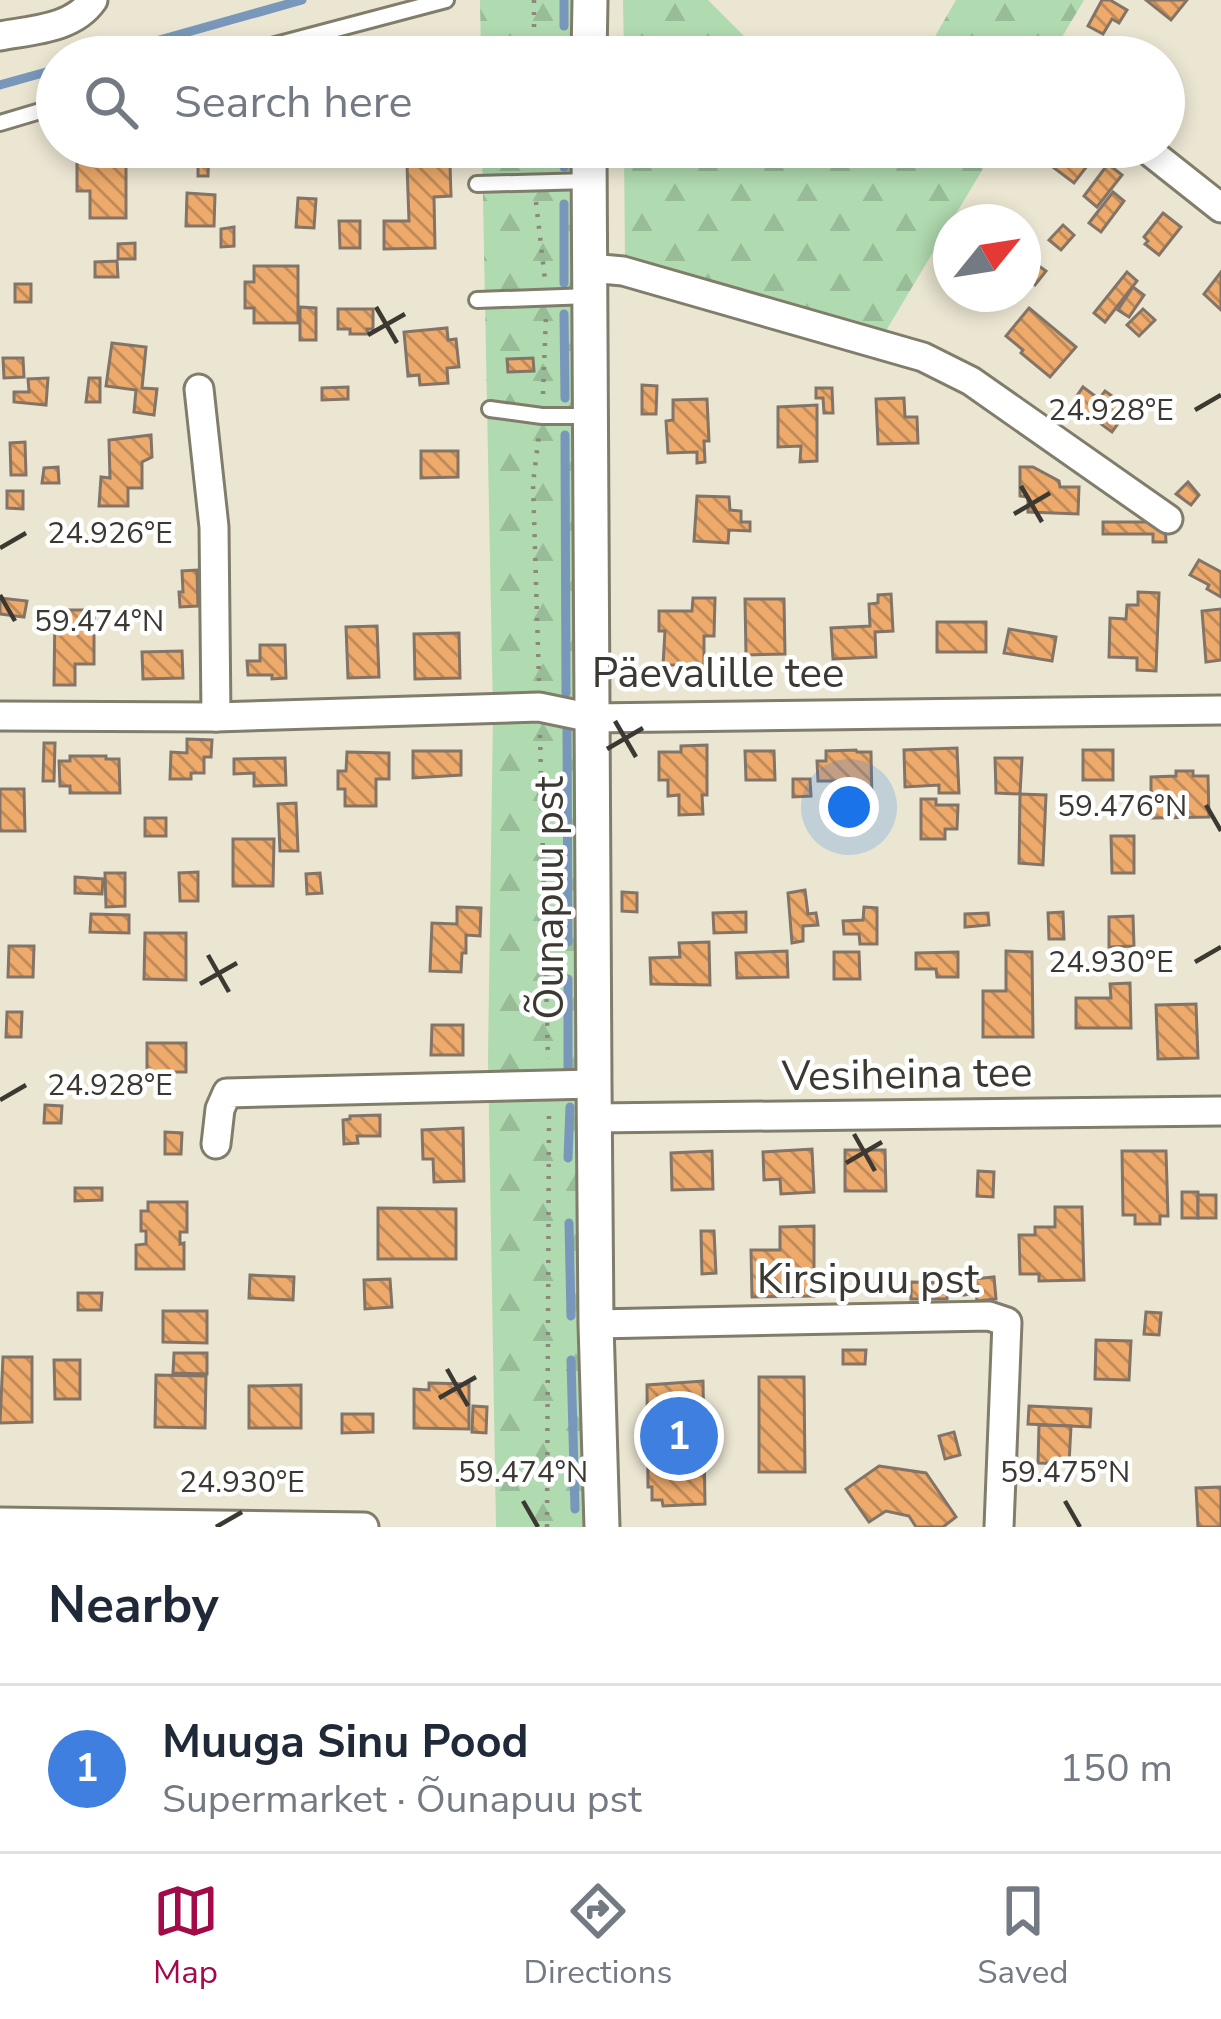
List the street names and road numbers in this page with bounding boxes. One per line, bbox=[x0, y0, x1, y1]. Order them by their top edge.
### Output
street label: Päevalille tee bbox=[592, 645, 844, 702]
street label: Õunapuu pst bbox=[521, 776, 578, 1020]
street label: Vesiheina tee bbox=[780, 1044, 1033, 1105]
street label: Kirsipuu pst bbox=[757, 1251, 979, 1308]

